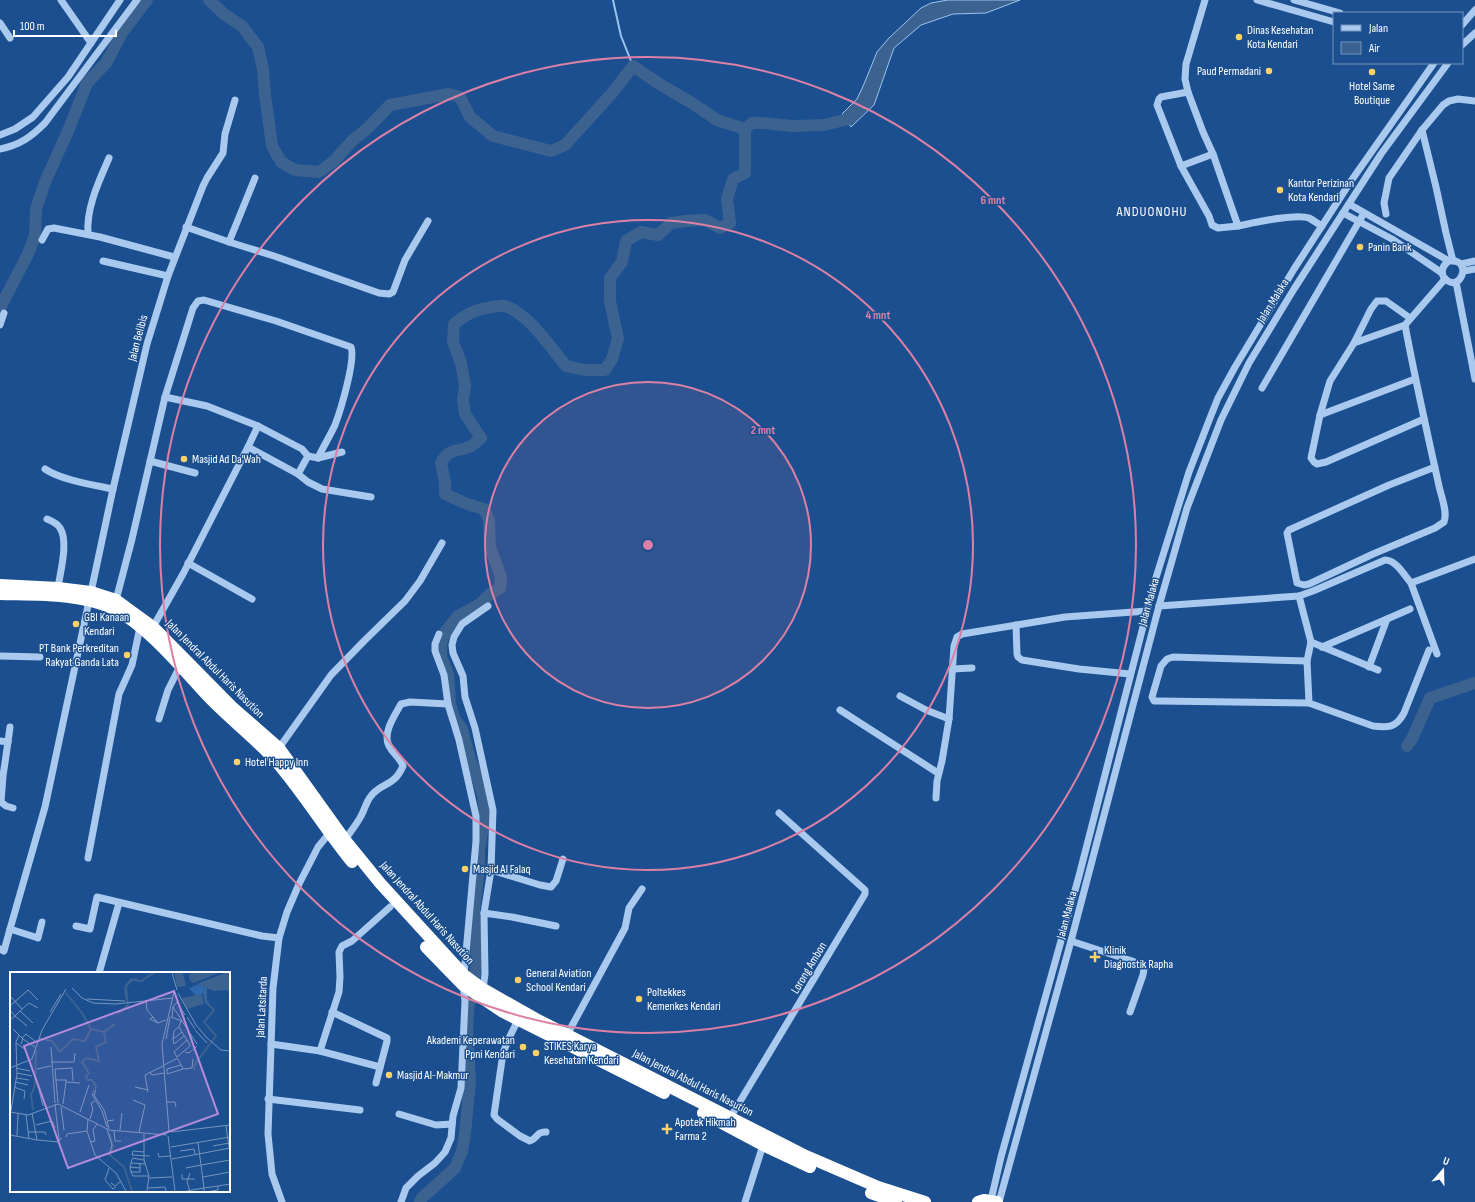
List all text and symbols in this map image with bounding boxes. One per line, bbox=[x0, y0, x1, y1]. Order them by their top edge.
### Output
scale bar bbox=[14, 12, 116, 38]
legend bbox=[1333, 12, 1463, 64]
text: 100 m bbox=[20, 19, 45, 34]
text: Jalan bbox=[1368, 21, 1388, 36]
place label: Dinas Kesehatan Kota Kendari bbox=[1247, 23, 1313, 52]
marker: Dinas Kesehatan Kota Kendari bbox=[1234, 32, 1244, 42]
text: Air bbox=[1368, 41, 1380, 56]
place label: Paud Permadani bbox=[1197, 64, 1261, 79]
marker: Paud Permadani bbox=[1264, 66, 1274, 76]
marker: Hotel Same Boutique bbox=[1367, 67, 1377, 77]
place label: Hotel Same Boutique bbox=[1349, 79, 1395, 108]
place label: Kantor Perizinan Kota Kendari bbox=[1288, 176, 1354, 205]
marker: Kantor Perizinan Kota Kendari bbox=[1275, 185, 1285, 195]
text: 6 mnt bbox=[981, 193, 1005, 208]
district label: ANDUONOHU bbox=[1116, 203, 1187, 220]
place label: Panin Bank bbox=[1368, 240, 1412, 255]
marker: Panin Bank bbox=[1355, 242, 1365, 252]
street label: Jalan Malaka bbox=[1253, 276, 1292, 327]
text: 4 mnt bbox=[866, 308, 890, 323]
street label: Jalan Belibis bbox=[124, 313, 151, 364]
text: 2 mnt bbox=[751, 423, 775, 438]
place label: Masjid Ad Da'Wah bbox=[192, 452, 261, 467]
marker: Masjid Ad Da'Wah bbox=[179, 454, 189, 464]
centre of rings bbox=[641, 538, 655, 552]
street label: Jalan Malaka bbox=[1135, 576, 1163, 628]
place label: GBI Kanaan Kendari bbox=[84, 610, 129, 639]
street label: Jalan Jendral Abdul Haris Nasution bbox=[162, 616, 268, 722]
marker: GBI Kanaan Kendari bbox=[71, 619, 81, 629]
place label: PT Bank Perkreditan Rakyat Ganda Lata bbox=[39, 641, 119, 670]
marker: PT Bank Perkreditan Rakyat Ganda Lata bbox=[122, 650, 132, 660]
place label: Hotel Happy Inn bbox=[245, 755, 308, 770]
marker: Hotel Happy Inn bbox=[232, 757, 242, 767]
street label: Jalan Jendral Abdul Haris Nasution bbox=[376, 858, 477, 968]
place label: Masjid Al Falaq bbox=[473, 862, 531, 877]
marker: Masjid Al Falaq bbox=[460, 864, 470, 874]
street label: Jalan Malaka bbox=[1053, 889, 1081, 941]
street label: Lorong Ambon bbox=[788, 939, 830, 997]
place label: Klinik Diagnostik Rapha bbox=[1104, 943, 1173, 972]
marker: Klinik Diagnostik Rapha bbox=[1089, 951, 1101, 963]
place label: General Aviation School Kendari bbox=[526, 966, 591, 995]
inset map bbox=[10, 972, 230, 1192]
marker: General Aviation School Kendari bbox=[513, 975, 523, 985]
street label: Jalan Latsitarda bbox=[253, 976, 271, 1039]
place label: Poltekkes Kemenkes Kendari bbox=[647, 985, 721, 1014]
marker: Poltekkes Kemenkes Kendari bbox=[634, 994, 644, 1004]
place label: Akademi Keperawatan Ppni Kendari bbox=[426, 1033, 515, 1062]
place label: STIKES Karya Kesehatan Kendari bbox=[544, 1039, 619, 1068]
marker: Akademi Keperawatan Ppni Kendari bbox=[518, 1042, 528, 1052]
street label: Jalan Jendral Abdul Haris Nasution bbox=[629, 1046, 756, 1120]
marker: STIKES Karya Kesehatan Kendari bbox=[531, 1048, 541, 1058]
place label: Masjid Al-Makmur bbox=[397, 1068, 469, 1083]
marker: Masjid Al-Makmur bbox=[384, 1070, 394, 1080]
place label: Apotek Hikmah Farma 2 bbox=[674, 1115, 736, 1144]
marker: Apotek Hikmah Farma 2 bbox=[662, 1124, 672, 1134]
north arrow bbox=[1423, 1150, 1463, 1190]
text: U bbox=[1441, 1154, 1451, 1168]

